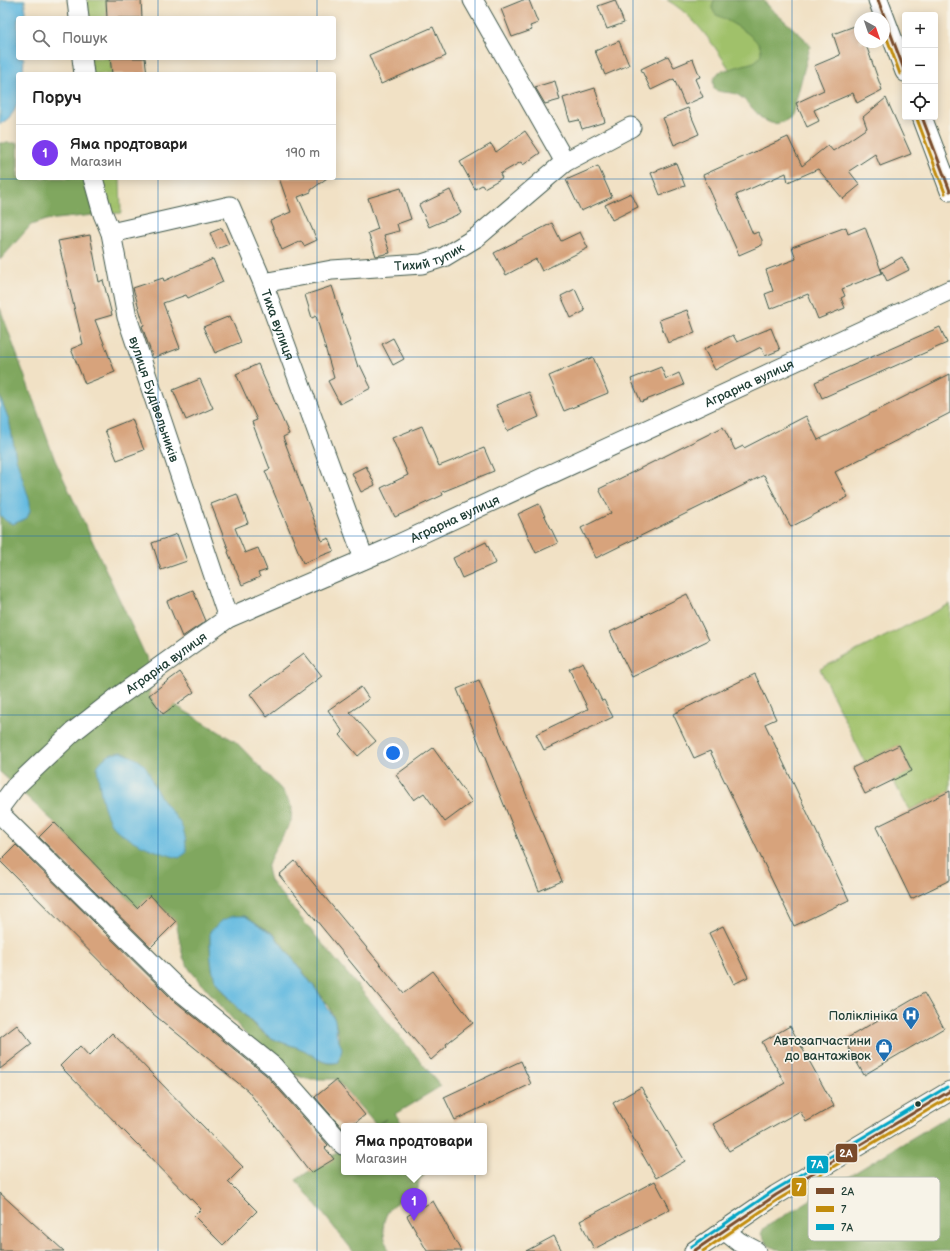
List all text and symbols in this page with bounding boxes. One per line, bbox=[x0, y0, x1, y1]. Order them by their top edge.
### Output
north arrow bbox=[854, 12, 890, 48]
map controls bbox=[902, 12, 938, 120]
button: + bbox=[902, 12, 938, 48]
search box bbox=[16, 16, 336, 60]
icon: search bbox=[30, 27, 52, 49]
text: Пошук bbox=[62, 29, 108, 48]
button: − bbox=[902, 48, 938, 84]
button: locate bbox=[902, 84, 938, 120]
text: Поруч bbox=[32, 88, 82, 108]
text: Яма продтовари bbox=[70, 135, 187, 154]
text: 1 bbox=[42, 145, 48, 161]
text: 190 m bbox=[286, 145, 320, 161]
text: Магазин bbox=[70, 154, 122, 170]
street label: Тихий тупик bbox=[394, 240, 467, 275]
street label: Тиха вулиця bbox=[257, 287, 298, 362]
street label: вулиця Будівельників bbox=[125, 334, 182, 464]
street label: Аграрна вулиця bbox=[701, 356, 796, 411]
street label: Аграрна вулиця bbox=[407, 492, 502, 547]
street label: Аграрна вулиця bbox=[122, 629, 210, 698]
your location bbox=[383, 743, 403, 763]
hospital icon: Поліклініка bbox=[901, 1005, 921, 1030]
place label: Поліклініка bbox=[829, 1008, 898, 1024]
place label: Автозапчастини до вантажівок bbox=[773, 1033, 871, 1064]
shop icon: Автозапчастини до вантажівок bbox=[874, 1037, 894, 1062]
unlabelled marker bbox=[913, 1099, 923, 1109]
popup bbox=[341, 1123, 487, 1175]
text: Яма продтовари bbox=[355, 1132, 473, 1151]
line badge: 2А bbox=[835, 1143, 858, 1163]
text: 2А bbox=[839, 1147, 853, 1160]
text: Магазин bbox=[355, 1151, 407, 1167]
line badge: 7А bbox=[806, 1155, 829, 1174]
text: 7А bbox=[811, 1158, 824, 1171]
line badge: 7 bbox=[791, 1177, 807, 1197]
legend bbox=[808, 1177, 940, 1241]
text: 7 bbox=[796, 1181, 802, 1194]
text: 2А bbox=[841, 1185, 854, 1198]
pin: 1 bbox=[401, 1188, 427, 1221]
text: 7 bbox=[841, 1203, 847, 1216]
text: 7А bbox=[841, 1221, 853, 1234]

